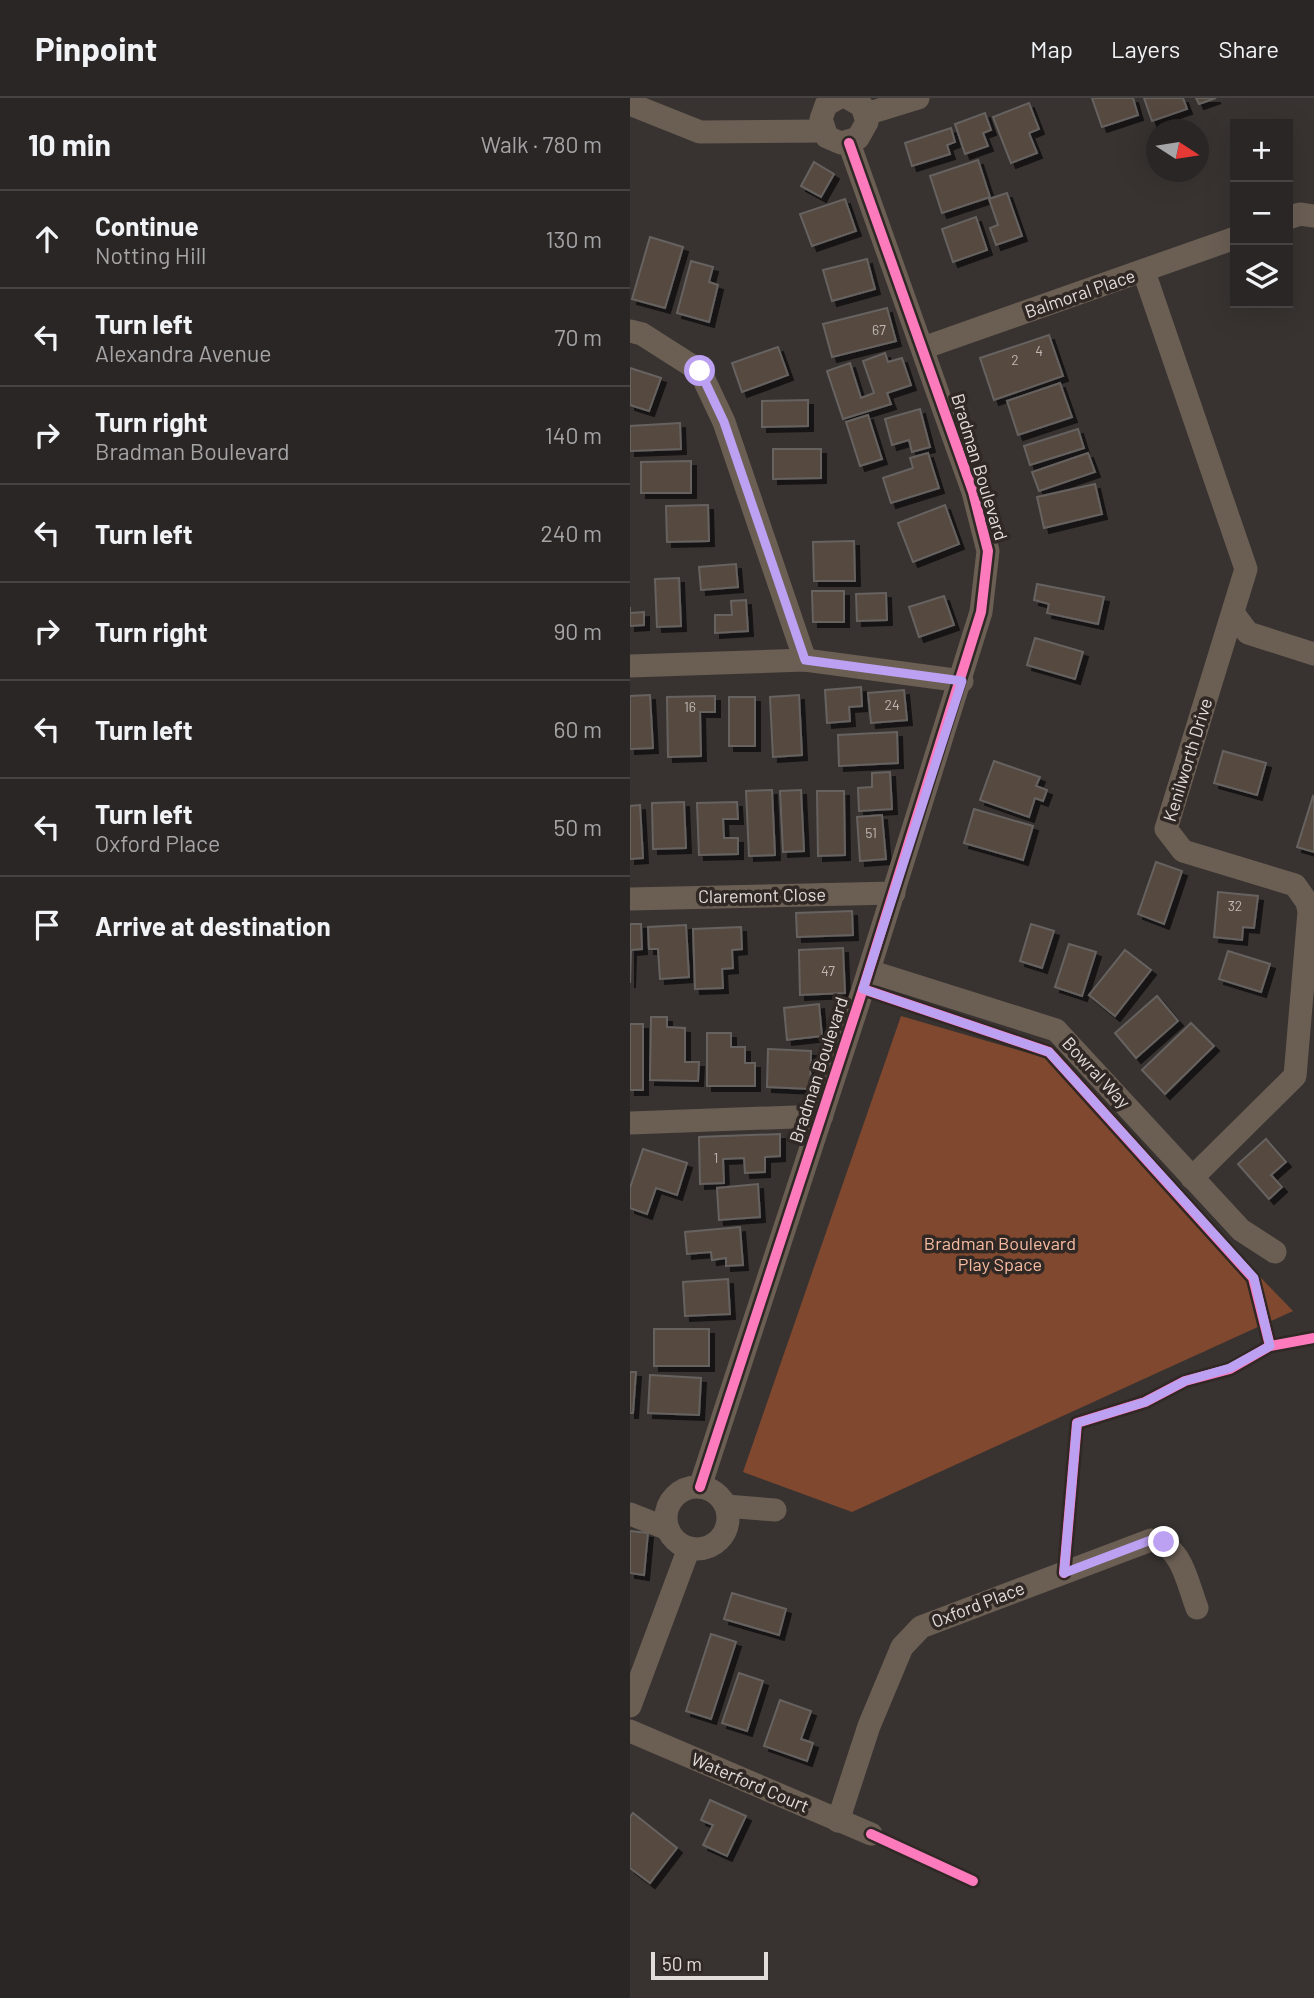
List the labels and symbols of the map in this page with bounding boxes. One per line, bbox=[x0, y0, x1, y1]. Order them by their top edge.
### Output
north arrow bbox=[1146, 119, 1209, 182]
street label: Balmoral Place bbox=[1022, 264, 1138, 322]
house number: 67 bbox=[872, 321, 886, 338]
house number: 4 bbox=[1035, 342, 1043, 359]
house number: 2 bbox=[1011, 351, 1019, 368]
route start bbox=[684, 355, 715, 386]
street label: Bradman Boulevard bbox=[947, 391, 1013, 543]
street label: Kenilworth Drive bbox=[1158, 695, 1216, 824]
house number: 24 bbox=[884, 696, 900, 713]
house number: 16 bbox=[684, 698, 696, 715]
house number: 51 bbox=[865, 824, 877, 841]
street label: Claremont Close bbox=[698, 883, 826, 907]
house number: 32 bbox=[1228, 897, 1242, 914]
house number: 47 bbox=[821, 962, 835, 979]
street label: Bradman Boulevard bbox=[784, 994, 852, 1146]
street label: Bowral Way bbox=[1058, 1032, 1135, 1113]
house number: 1 bbox=[714, 1149, 718, 1166]
park label: Bradman Boulevard Play Space bbox=[924, 1232, 1076, 1275]
route end bbox=[1148, 1526, 1179, 1557]
street label: Oxford Place bbox=[928, 1576, 1027, 1632]
street label: Waterford Court bbox=[688, 1747, 813, 1817]
scale bar bbox=[651, 1949, 768, 1981]

